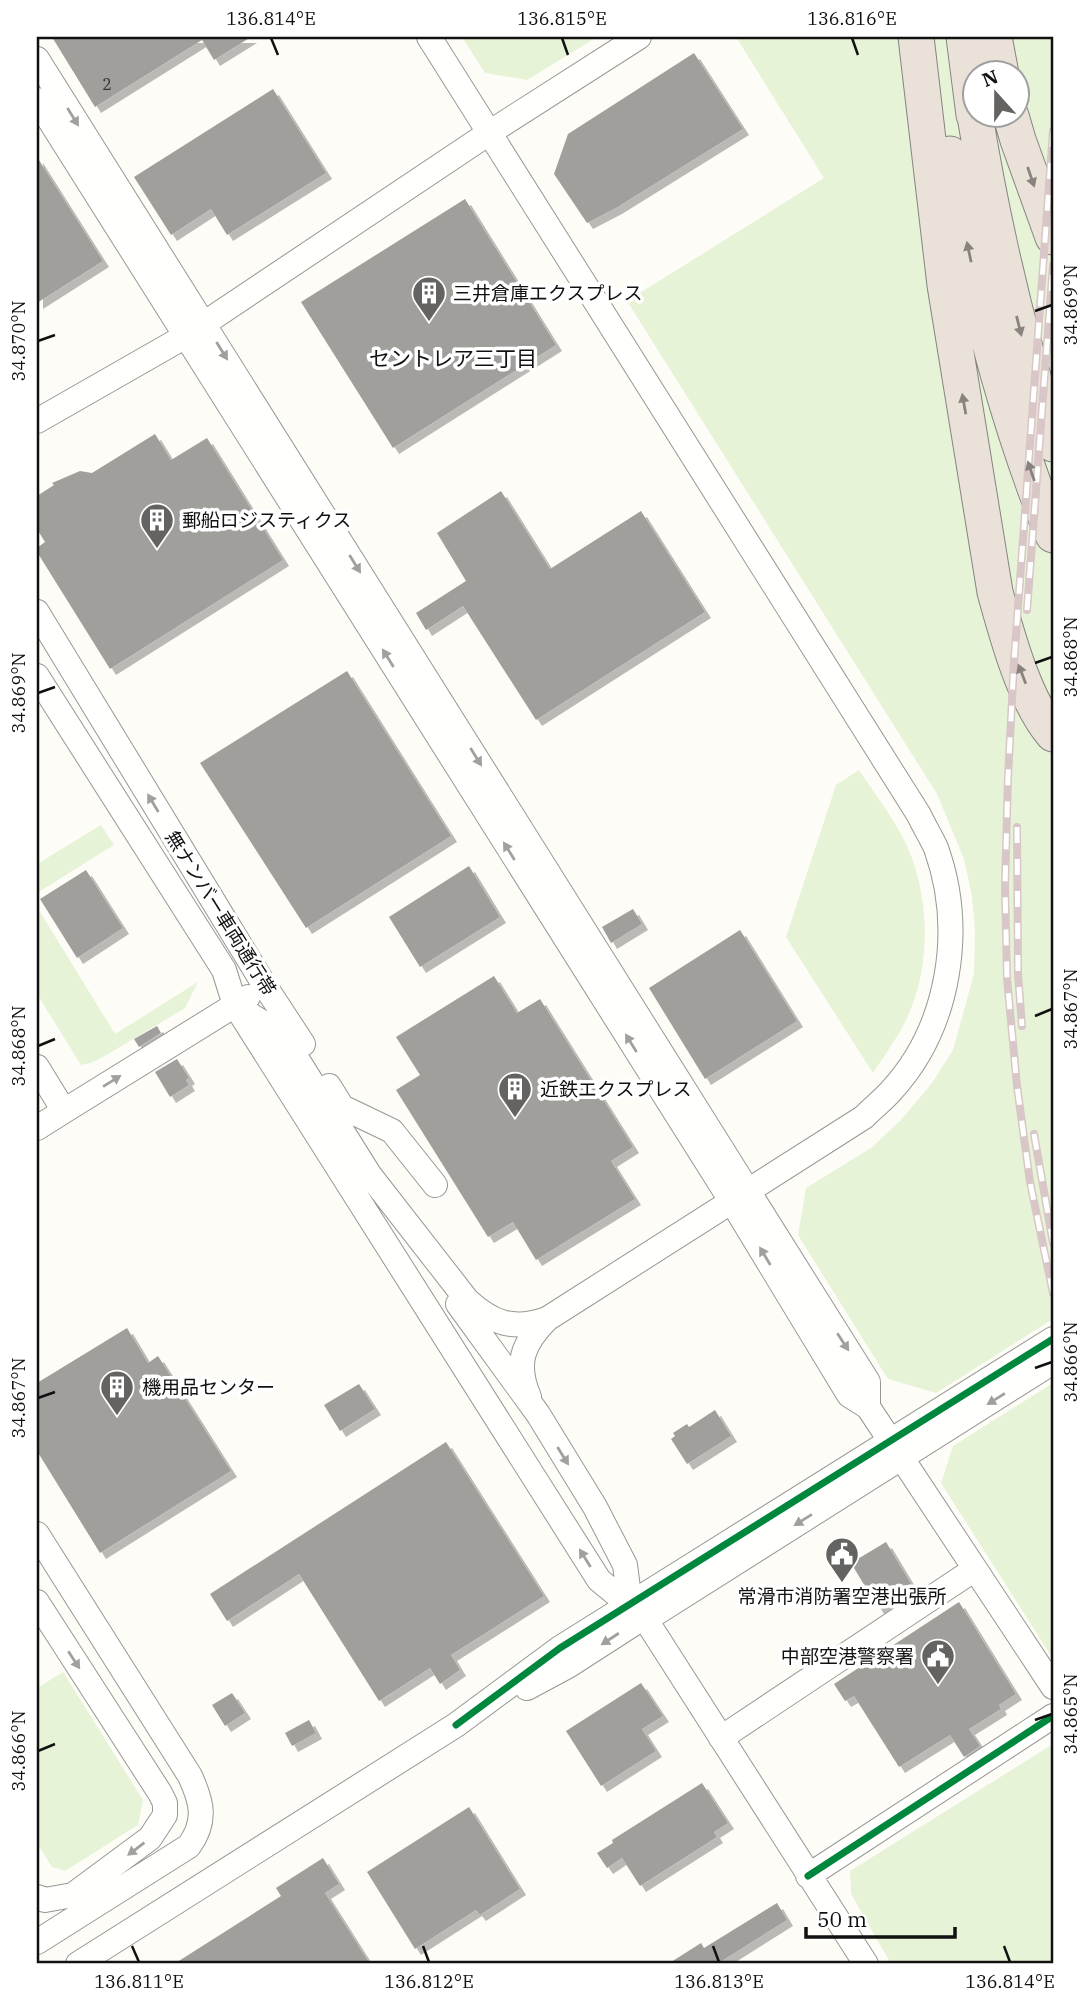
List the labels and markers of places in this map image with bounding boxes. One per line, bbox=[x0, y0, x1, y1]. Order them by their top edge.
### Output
building icon: 三井倉庫エクスプレス bbox=[410, 274, 448, 323]
place label: 三井倉庫エクスプレス bbox=[453, 281, 642, 305]
building icon: 郵船ロジスティクス bbox=[138, 501, 176, 550]
place label: 郵船ロジスティクス bbox=[182, 508, 351, 532]
building icon: 近鉄エクスプレス bbox=[496, 1070, 534, 1119]
place label: 近鉄エクスプレス bbox=[540, 1077, 691, 1101]
building icon: 機用品センター bbox=[98, 1368, 136, 1417]
place label: 機用品センター bbox=[142, 1375, 275, 1399]
public building icon: 常滑市消防署空港出張所 bbox=[823, 1535, 861, 1584]
place label: 常滑市消防署空港出張所 bbox=[737, 1584, 947, 1608]
public building icon: 中部空港警察署 bbox=[919, 1637, 957, 1686]
place label: 中部空港警察署 bbox=[781, 1644, 914, 1668]

